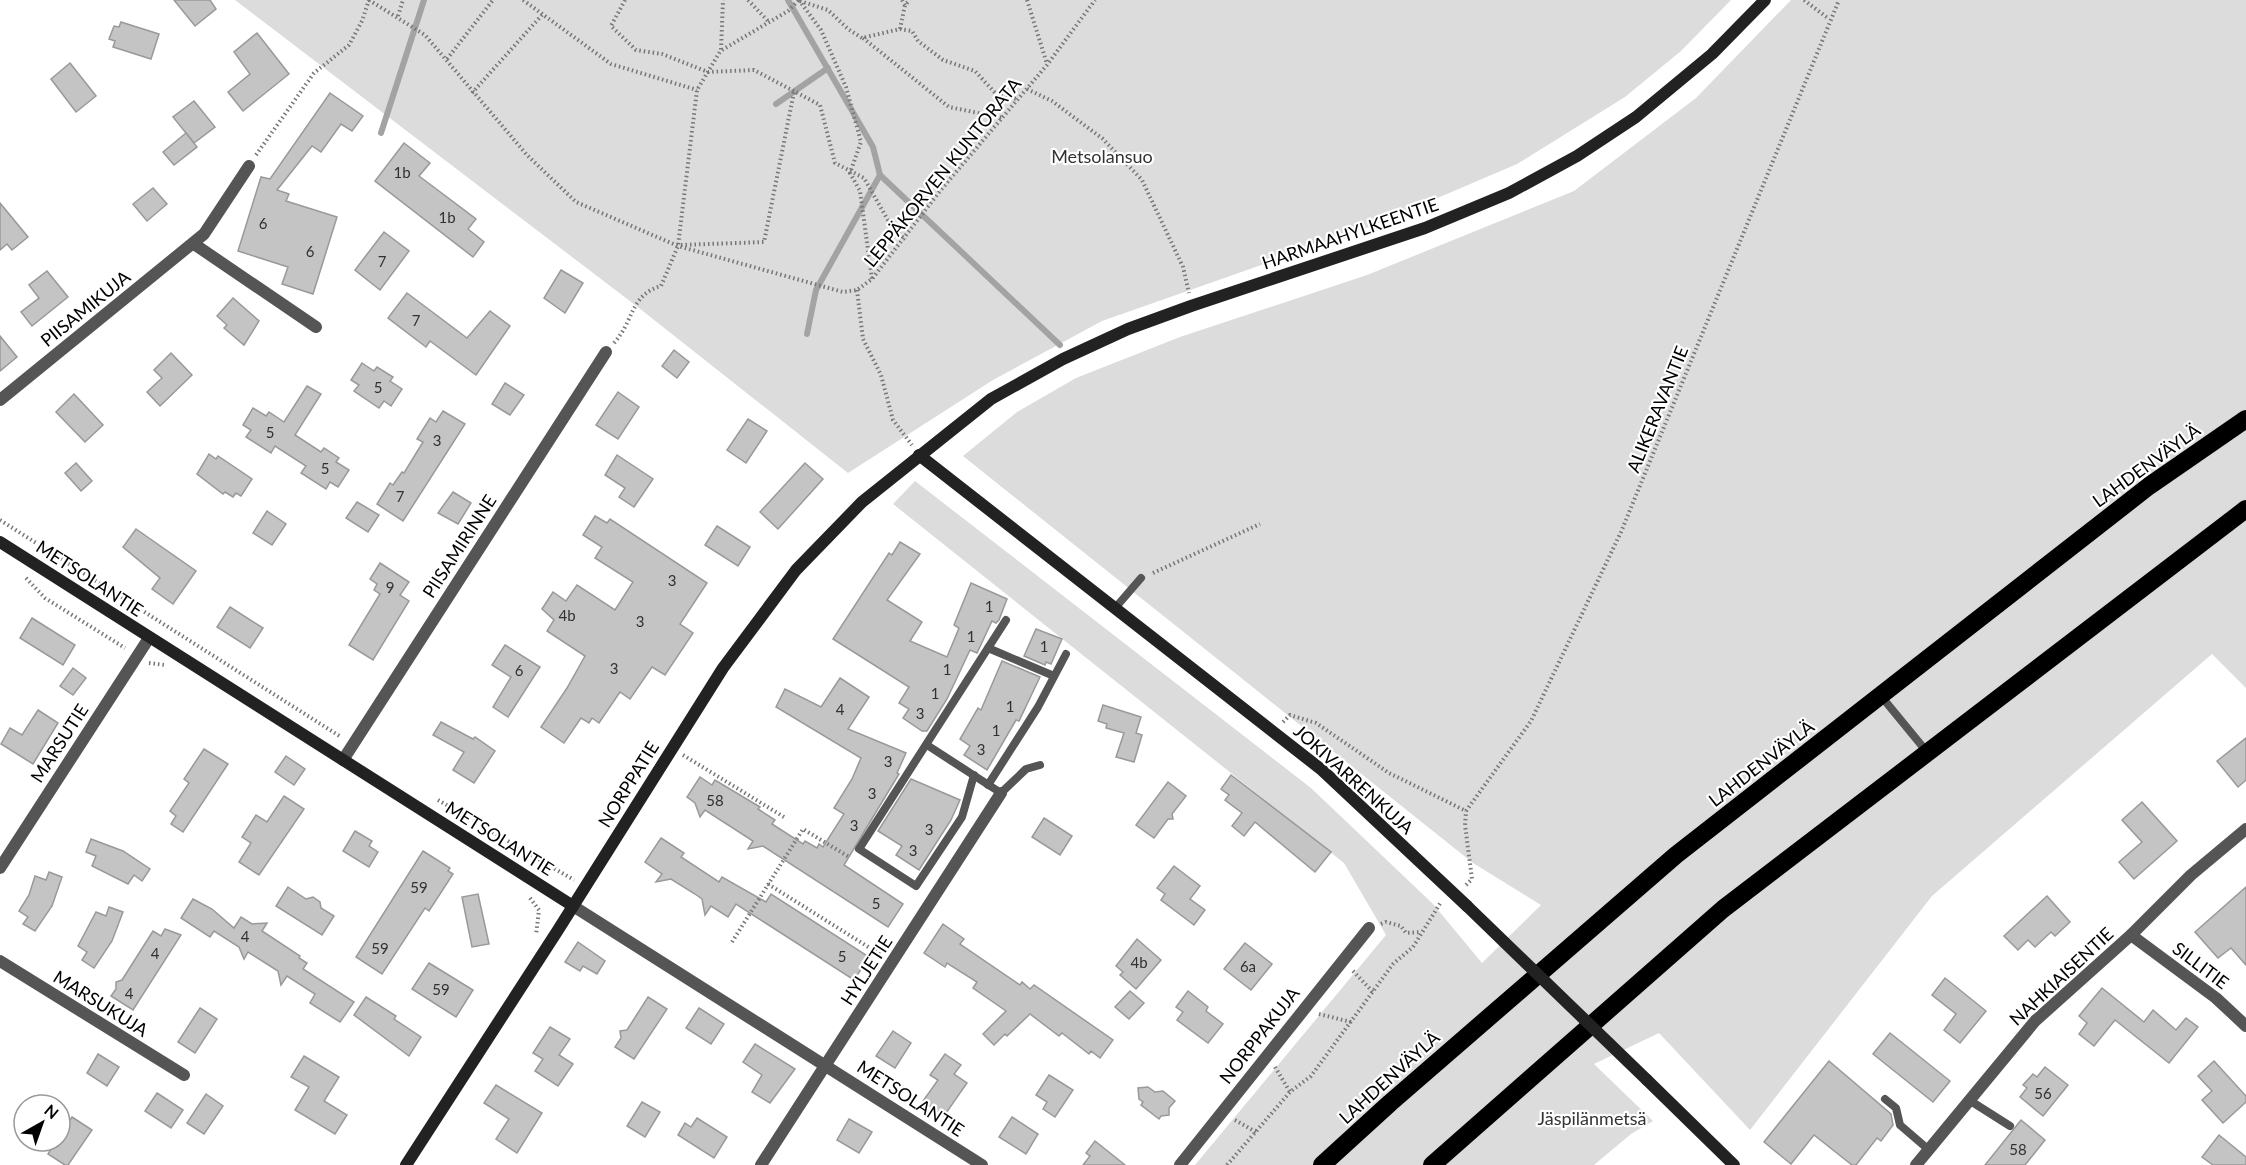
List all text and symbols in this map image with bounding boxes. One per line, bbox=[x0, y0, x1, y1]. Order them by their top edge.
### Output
street label: LEPPÄKORVEN KUNTORATA bbox=[859, 72, 1026, 271]
park label: Metsolansuo bbox=[1051, 145, 1153, 167]
house number: 1b bbox=[393, 163, 411, 181]
street label: HARMAAHYLKEENTIE bbox=[1259, 192, 1441, 274]
house number: 1b bbox=[438, 208, 456, 226]
house number: 6 bbox=[259, 214, 268, 232]
house number: 6 bbox=[306, 242, 315, 260]
house number: 7 bbox=[378, 252, 387, 270]
street label: PIISAMIKUJA bbox=[36, 265, 135, 351]
house number: 7 bbox=[412, 311, 421, 329]
street label: ALIKERAVANTIE bbox=[1622, 343, 1692, 475]
house number: 5 bbox=[374, 378, 382, 396]
street label: LAHDENVÄYLÄ bbox=[2088, 418, 2205, 511]
house number: 5 bbox=[266, 423, 274, 441]
house number: 3 bbox=[433, 431, 441, 449]
house number: 5 bbox=[321, 459, 329, 477]
house number: 7 bbox=[396, 487, 405, 505]
street label: PIISAMIRINNE bbox=[417, 490, 501, 602]
street label: METSOLANTIE bbox=[32, 535, 148, 621]
house number: 3 bbox=[668, 571, 676, 589]
house number: 9 bbox=[386, 578, 394, 596]
house number: 1 bbox=[985, 597, 993, 615]
house number: 4b bbox=[558, 606, 576, 624]
house number: 3 bbox=[636, 612, 644, 630]
house number: 1 bbox=[967, 627, 975, 645]
house number: 1 bbox=[1040, 637, 1048, 655]
house number: 3 bbox=[610, 659, 618, 677]
house number: 1 bbox=[943, 660, 951, 678]
house number: 6 bbox=[515, 661, 524, 679]
house number: 1 bbox=[931, 684, 939, 702]
house number: 1 bbox=[1006, 697, 1014, 715]
street label: MARSUTIE bbox=[25, 700, 93, 786]
house number: 4 bbox=[836, 700, 845, 718]
house number: 3 bbox=[916, 704, 924, 722]
street label: LAHDENVÄYLÄ bbox=[1704, 714, 1819, 811]
street label: JOKIVARRENKUJA bbox=[1290, 720, 1419, 839]
house number: 1 bbox=[992, 721, 1000, 739]
street label: NORPPATIE bbox=[593, 737, 663, 831]
house number: 3 bbox=[977, 740, 985, 758]
house number: 3 bbox=[884, 752, 892, 770]
house number: 3 bbox=[868, 784, 876, 802]
house number: 58 bbox=[706, 791, 724, 809]
street label: METSOLANTIE bbox=[442, 796, 558, 880]
house number: 3 bbox=[850, 816, 858, 834]
house number: 3 bbox=[925, 820, 933, 838]
house number: 3 bbox=[909, 841, 917, 859]
house number: 59 bbox=[410, 878, 428, 896]
house number: 5 bbox=[872, 894, 880, 912]
street label: NAHKIAISENTIE bbox=[2005, 922, 2117, 1030]
house number: 4 bbox=[241, 927, 250, 945]
street label: HYLJETIE bbox=[835, 931, 897, 1009]
street label: SILLITIE bbox=[2169, 937, 2233, 993]
house number: 59 bbox=[371, 939, 389, 957]
house number: 4 bbox=[151, 944, 160, 962]
house number: 5 bbox=[838, 947, 846, 965]
house number: 4b bbox=[1130, 953, 1148, 971]
house number: 6a bbox=[1240, 957, 1256, 975]
street label: MARSUKUJA bbox=[50, 965, 153, 1041]
house number: 59 bbox=[432, 980, 450, 998]
street label: NORPPAKUJA bbox=[1214, 982, 1304, 1088]
house number: 4 bbox=[125, 984, 134, 1002]
street label: LAHDENVÄYLÄ bbox=[1334, 1026, 1444, 1128]
street label: METSOLANTIE bbox=[853, 1055, 969, 1141]
house number: 56 bbox=[2034, 1084, 2052, 1102]
north arrow bbox=[12, 1093, 72, 1153]
text: N bbox=[41, 1100, 63, 1122]
park label: Jäspilänmetsä bbox=[1537, 1107, 1647, 1129]
house number: 58 bbox=[2009, 1140, 2027, 1158]

